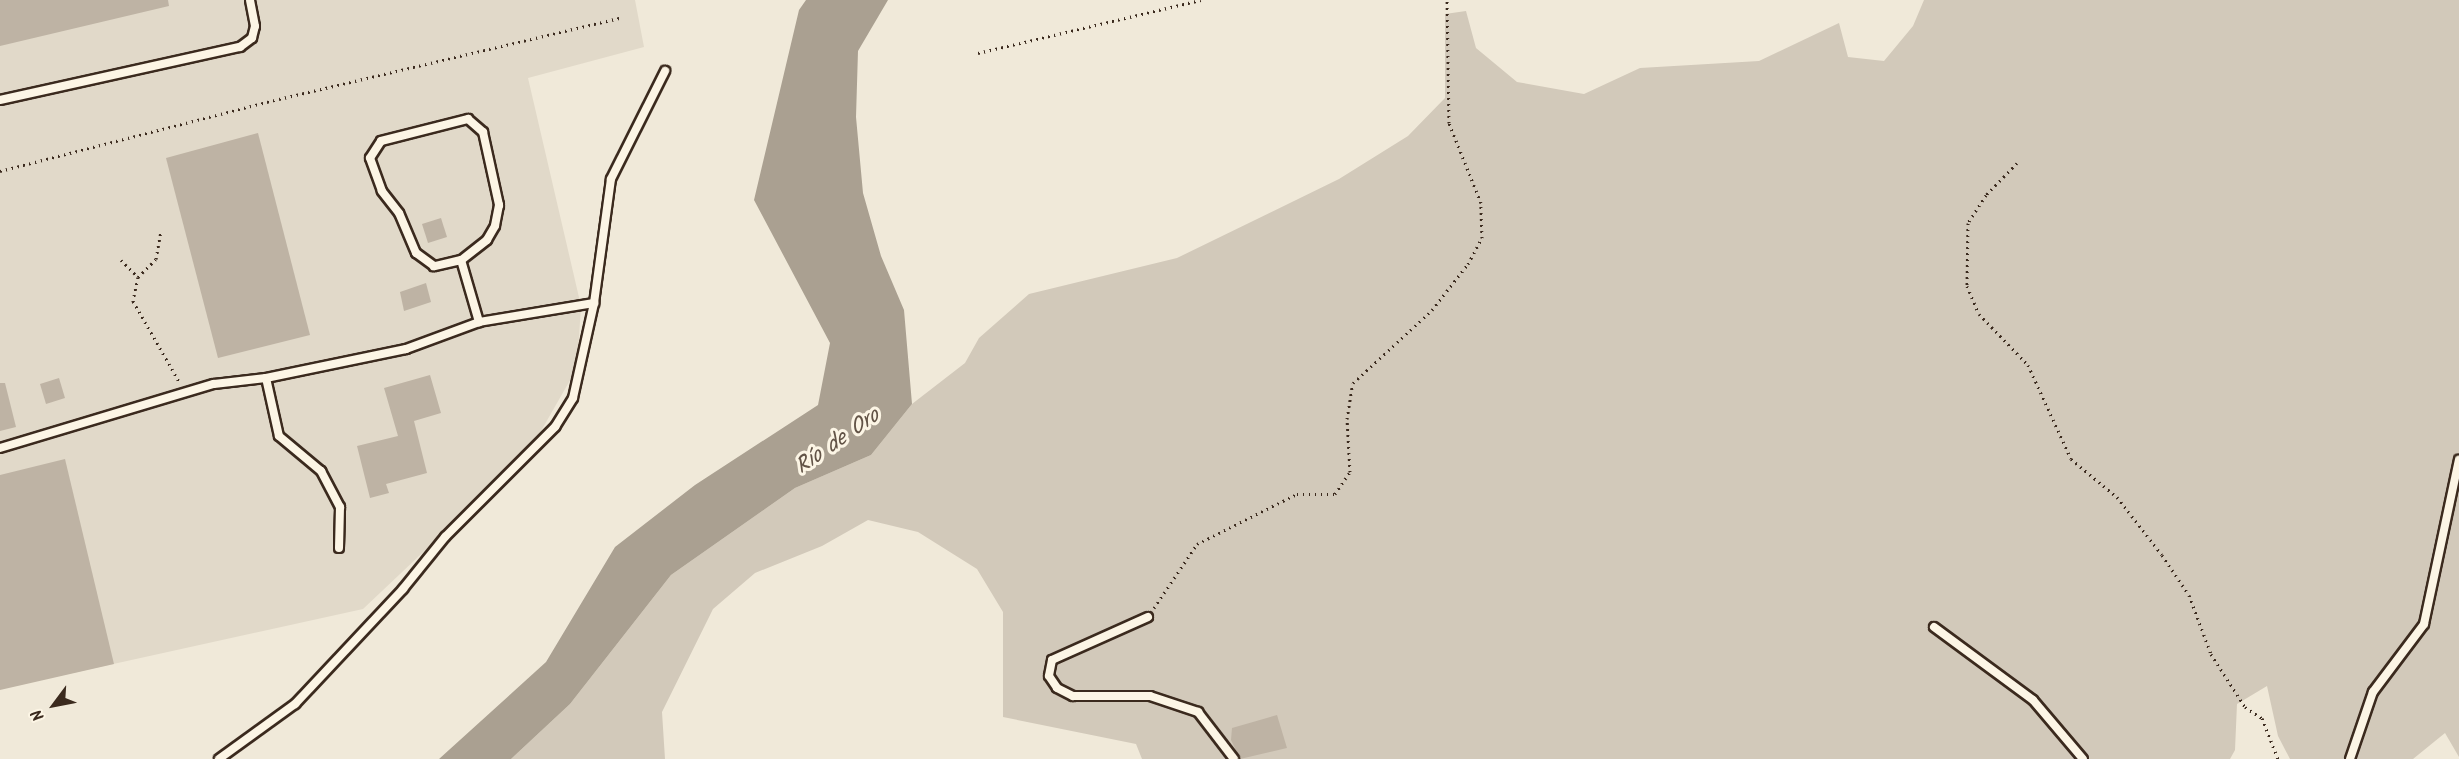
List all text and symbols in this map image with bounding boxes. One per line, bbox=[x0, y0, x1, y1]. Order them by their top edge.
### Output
water label: Río de Oro bbox=[791, 403, 885, 481]
north arrow bbox=[24, 675, 84, 735]
text: N bbox=[25, 704, 52, 726]

